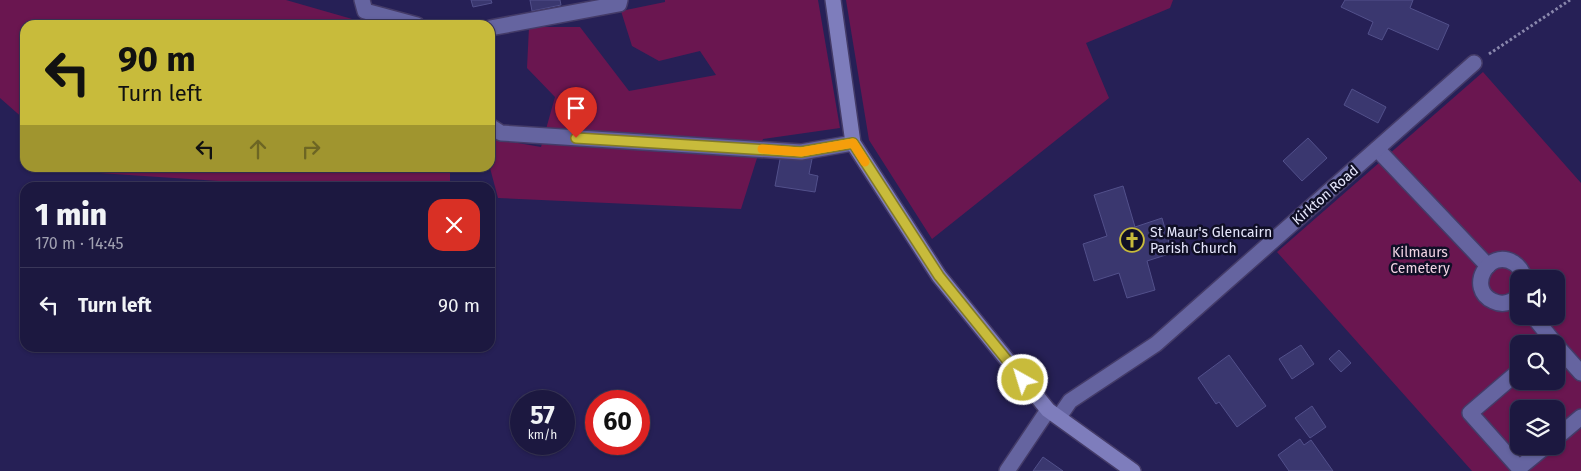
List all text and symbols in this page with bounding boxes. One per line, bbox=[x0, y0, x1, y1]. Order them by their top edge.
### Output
text: 90 m bbox=[118, 38, 196, 80]
icon: left bbox=[35, 40, 100, 105]
text: Turn left bbox=[118, 80, 202, 107]
pin bbox=[555, 87, 597, 138]
icon: arrive bbox=[562, 94, 590, 122]
icon: left bbox=[191, 135, 219, 163]
icon: ahead bbox=[244, 135, 272, 163]
icon: right bbox=[297, 135, 325, 163]
street label: Kirkton Road bbox=[1289, 162, 1362, 229]
text: 1 min bbox=[35, 197, 107, 233]
button: close bbox=[428, 199, 480, 251]
place label: St Maur's Glencairn Parish Church bbox=[1150, 224, 1272, 257]
church icon: St Maur's Glencairn Parish Church bbox=[1119, 227, 1145, 253]
text: 170 m · 14:45 bbox=[35, 234, 124, 253]
park label: Kilmaurs Cemetery bbox=[1390, 244, 1450, 277]
map controls bbox=[1510, 270, 1565, 455]
button: sound bbox=[1510, 270, 1565, 325]
icon: left bbox=[35, 291, 63, 319]
text: Turn left bbox=[78, 294, 152, 317]
text: 90 m bbox=[438, 294, 480, 317]
button: search bbox=[1510, 335, 1565, 390]
position arrow bbox=[996, 353, 1048, 405]
speed limit sign: 60 bbox=[585, 390, 650, 455]
button: layers bbox=[1510, 400, 1565, 455]
text: 57 bbox=[530, 401, 555, 431]
text: km/h bbox=[528, 428, 557, 442]

